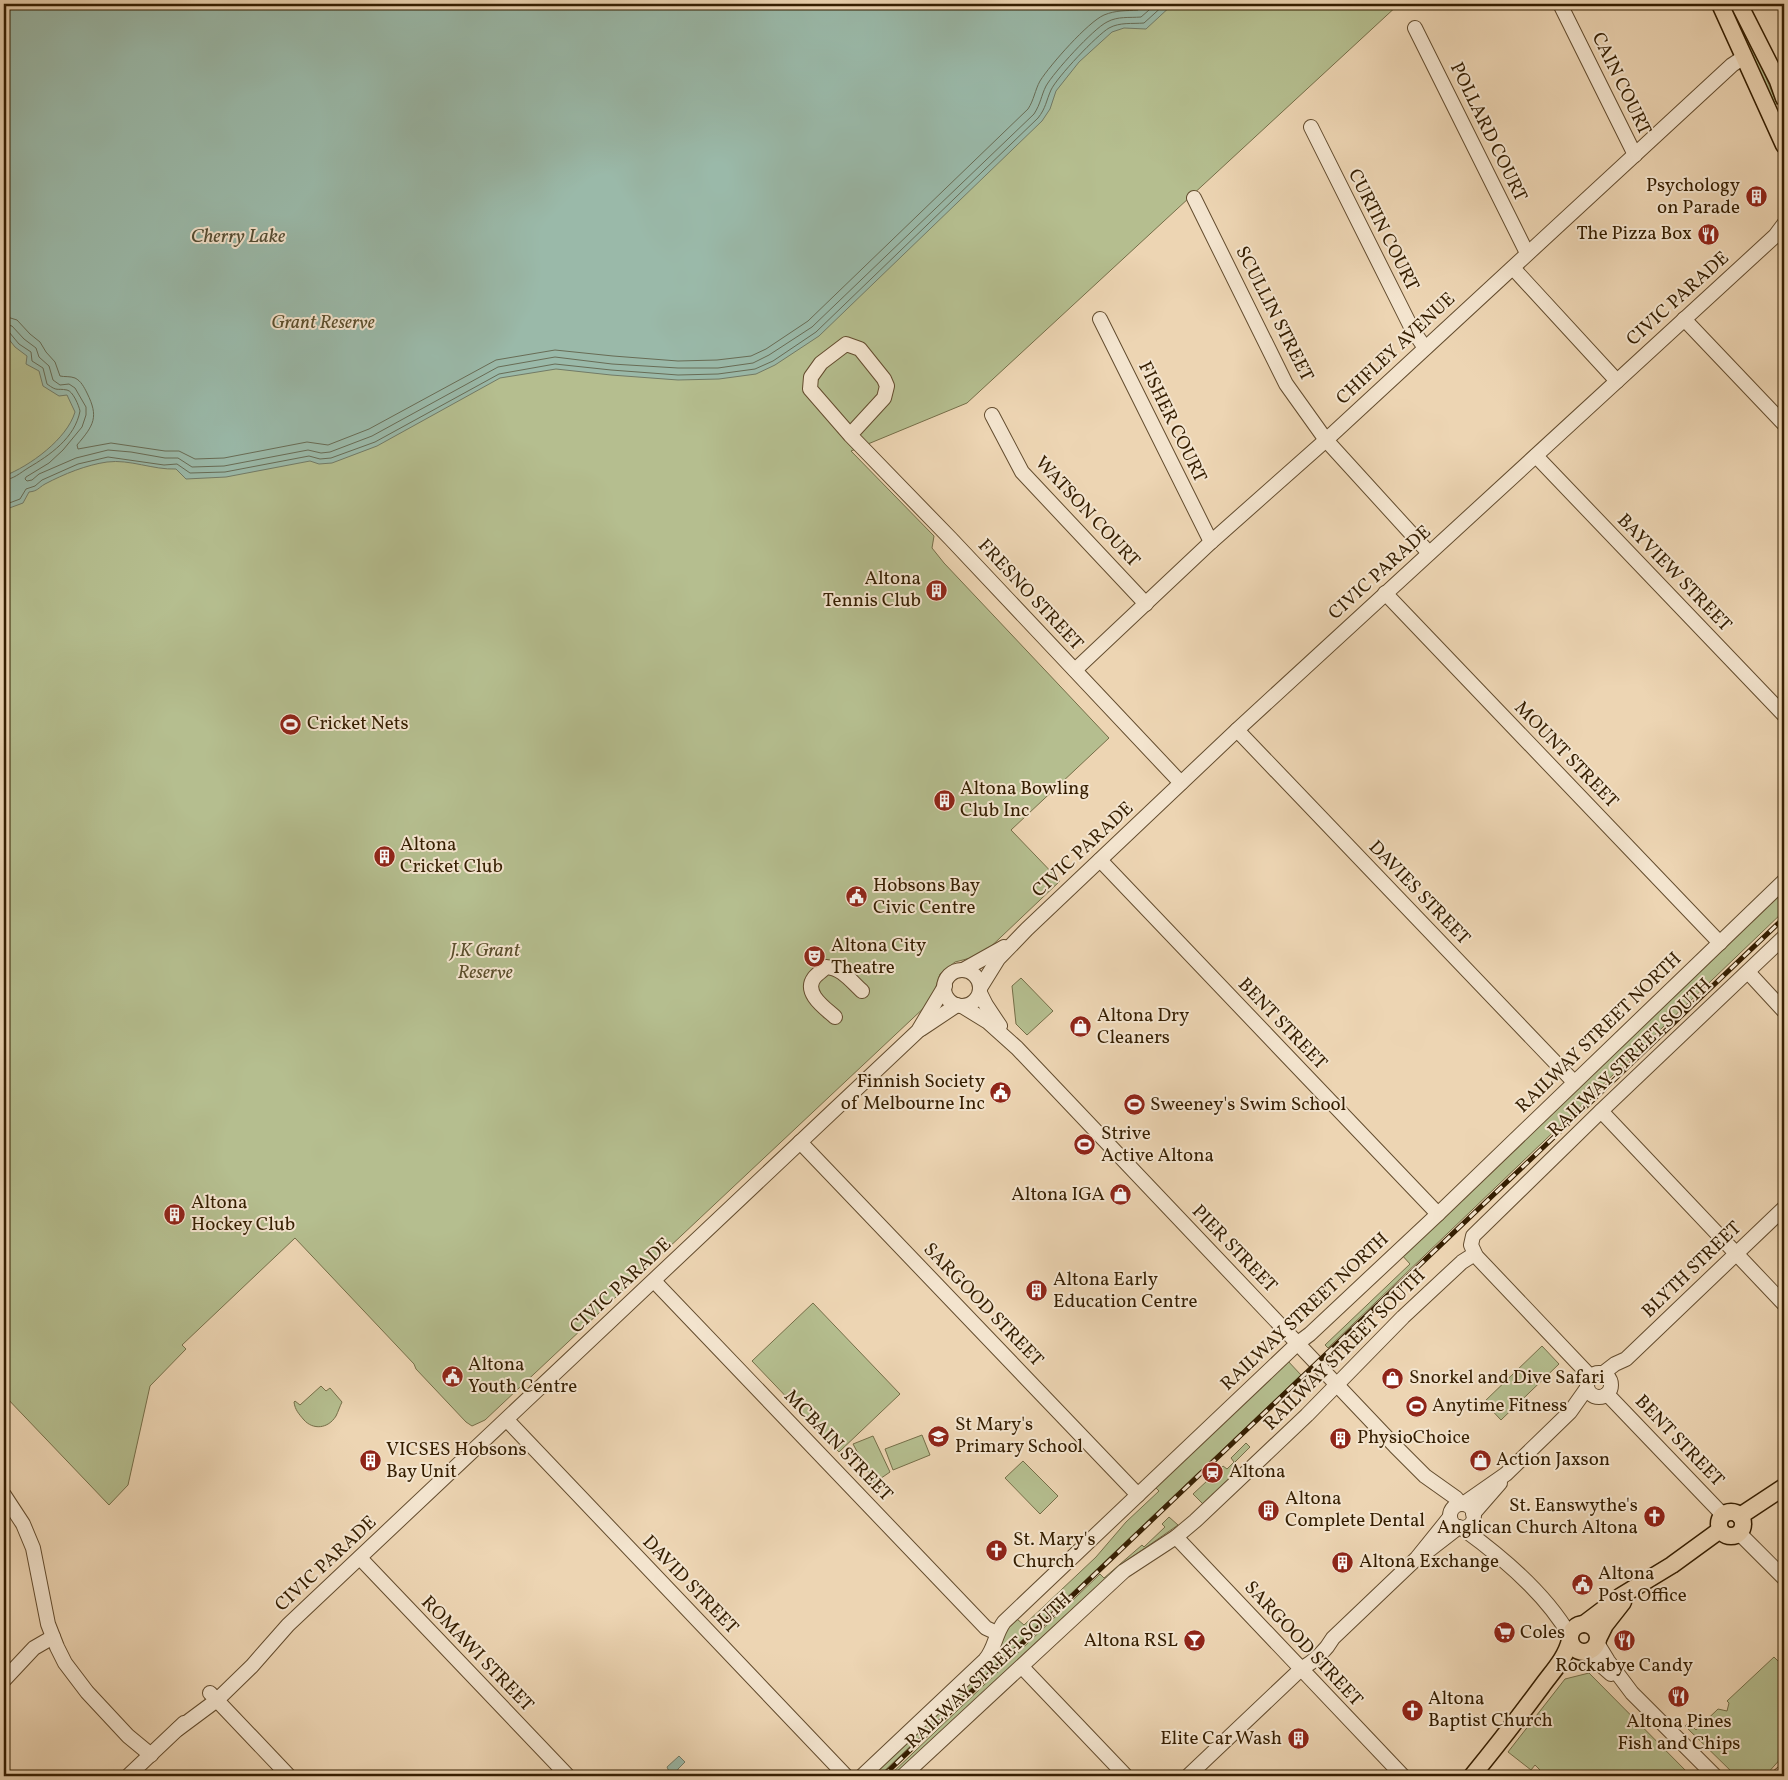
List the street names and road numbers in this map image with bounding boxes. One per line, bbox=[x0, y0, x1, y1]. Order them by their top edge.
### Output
street label: CAIN COURT bbox=[1585, 28, 1657, 140]
street label: POLLARD COURT bbox=[1443, 58, 1533, 206]
street label: CURTIN COURT bbox=[1341, 165, 1425, 295]
street label: SCULLIN STREET bbox=[1229, 242, 1319, 386]
street label: CIVIC PARADE bbox=[1621, 246, 1735, 352]
street label: CHIFLEY AVENUE bbox=[1331, 287, 1461, 411]
street label: FISHER COURT bbox=[1131, 357, 1213, 487]
street label: WATSON COURT bbox=[1029, 451, 1145, 573]
street label: BAYVIEW STREET bbox=[1611, 508, 1737, 638]
street label: CIVIC PARADE bbox=[1323, 520, 1437, 626]
street label: FRESNO STREET bbox=[971, 533, 1089, 657]
street label: MOUNT STREET bbox=[1508, 696, 1624, 814]
street label: CIVIC PARADE bbox=[1027, 796, 1139, 904]
street label: DAVIES STREET bbox=[1362, 835, 1476, 951]
street label: RAILWAY STREET NORTH bbox=[1510, 947, 1688, 1119]
street label: BENT STREET bbox=[1231, 972, 1333, 1076]
street label: RAILWAY STREET SOUTH bbox=[1542, 973, 1718, 1143]
street label: PIER STREET bbox=[1185, 1199, 1283, 1299]
street label: BLYTH STREET bbox=[1636, 1216, 1748, 1324]
street label: RAILWAY STREET NORTH bbox=[1215, 1227, 1395, 1397]
street label: CIVIC PARADE bbox=[565, 1232, 677, 1340]
street label: SARGOOD STREET bbox=[917, 1237, 1049, 1373]
street label: RAILWAY STREET SOUTH bbox=[1258, 1263, 1432, 1437]
street label: MCBAIN STREET bbox=[778, 1384, 898, 1508]
street label: BENT STREET bbox=[1628, 1389, 1730, 1493]
street label: CIVIC PARADE bbox=[270, 1510, 382, 1618]
street label: DAVID STREET bbox=[636, 1530, 744, 1640]
street label: SARGOOD STREET bbox=[1238, 1575, 1368, 1713]
street label: RAILWAY STREET SOUTH bbox=[900, 1587, 1078, 1755]
street label: ROMAWI STREET bbox=[415, 1590, 539, 1718]

